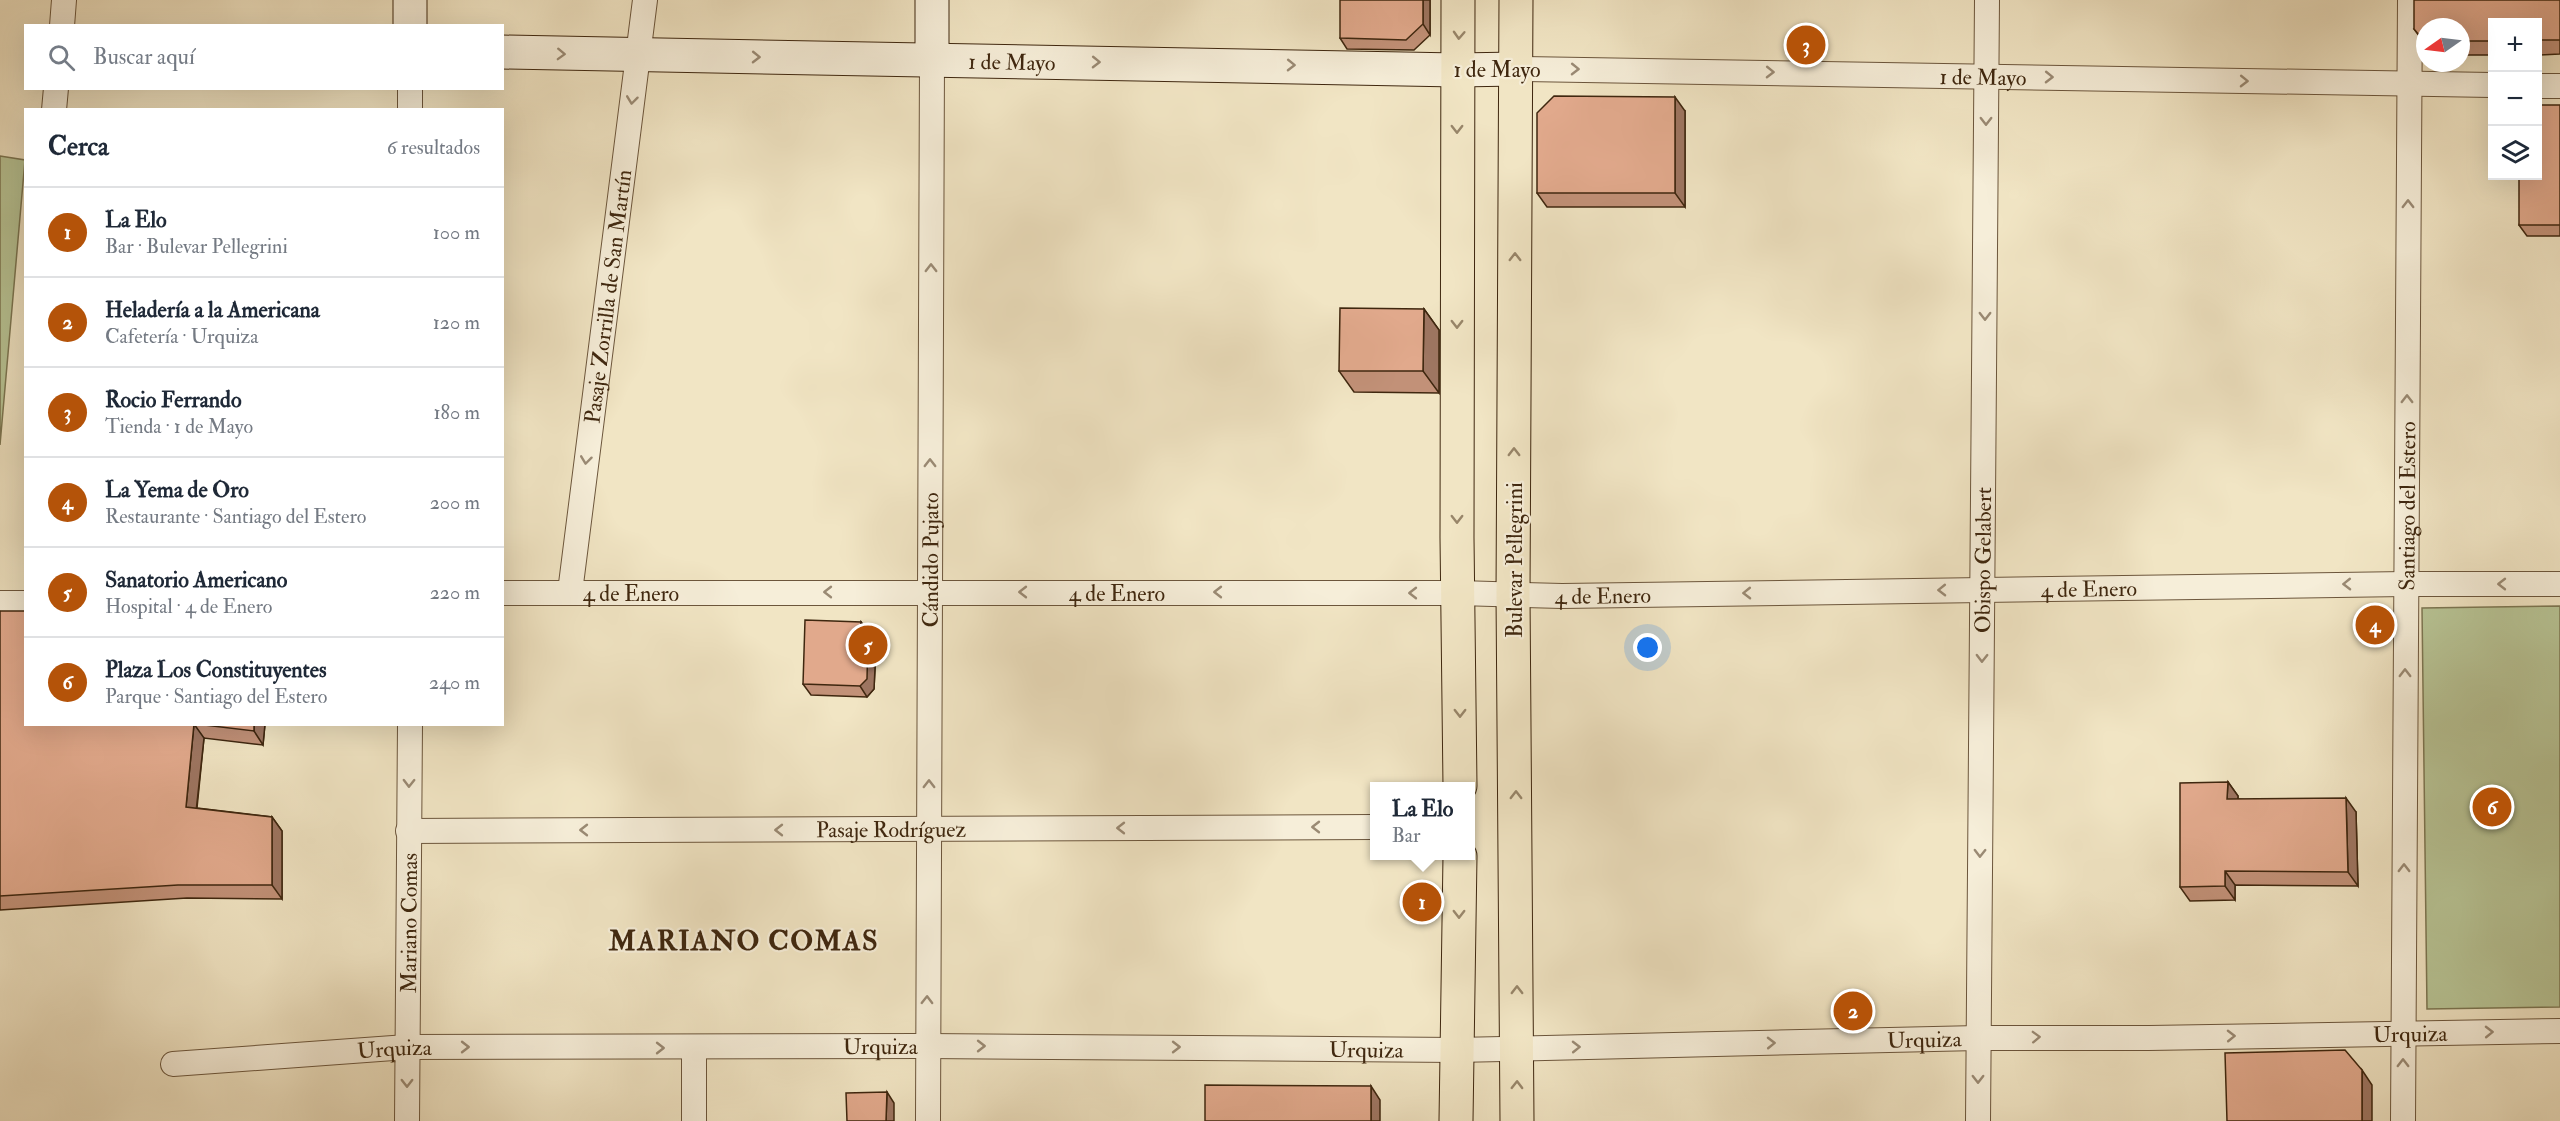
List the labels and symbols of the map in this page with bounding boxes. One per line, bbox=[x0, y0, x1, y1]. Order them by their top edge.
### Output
north arrow bbox=[2416, 18, 2470, 72]
pin: 3 bbox=[1786, 22, 1826, 68]
one-way arrow bbox=[1452, 31, 1465, 40]
one-way arrow bbox=[556, 48, 565, 60]
street label: 1 de Mayo bbox=[968, 48, 1056, 77]
one-way arrow bbox=[751, 51, 760, 63]
one-way arrow bbox=[1091, 55, 1100, 68]
street label: 1 de Mayo bbox=[1453, 56, 1541, 84]
one-way arrow bbox=[1286, 59, 1295, 72]
one-way arrow bbox=[1571, 63, 1580, 76]
street label: 1 de Mayo bbox=[1939, 63, 2027, 92]
one-way arrow bbox=[1766, 66, 1775, 79]
one-way arrow bbox=[2045, 71, 2054, 83]
one-way arrow bbox=[2240, 74, 2249, 87]
one-way arrow bbox=[627, 95, 639, 104]
one-way arrow bbox=[1980, 117, 1992, 126]
one-way arrow bbox=[1451, 124, 1463, 133]
street label: Pasaje Zorrilla de San Martín bbox=[578, 168, 638, 425]
one-way arrow bbox=[2402, 200, 2414, 209]
one-way arrow bbox=[1509, 253, 1521, 262]
one-way arrow bbox=[925, 263, 937, 272]
one-way arrow bbox=[1979, 312, 1991, 321]
one-way arrow bbox=[1451, 319, 1463, 328]
one-way arrow bbox=[2401, 395, 2413, 404]
street label: Santiago del Estero bbox=[2393, 421, 2422, 591]
one-way arrow bbox=[1508, 448, 1520, 457]
one-way arrow bbox=[581, 455, 593, 464]
one-way arrow bbox=[924, 458, 936, 467]
street label: Bulevar Pellegrini bbox=[1501, 482, 1529, 638]
street label: Obispo Gelabert bbox=[1969, 487, 1998, 633]
street label: Cándido Pujato bbox=[917, 492, 945, 628]
one-way arrow bbox=[1451, 514, 1463, 523]
street label: 4 de Enero bbox=[2041, 575, 2137, 604]
one-way arrow bbox=[2342, 578, 2351, 591]
one-way arrow bbox=[2497, 578, 2506, 590]
street label: 4 de Enero bbox=[583, 580, 679, 608]
street label: 4 de Enero bbox=[1069, 580, 1165, 608]
street label: 4 de Enero bbox=[1554, 582, 1651, 611]
one-way arrow bbox=[1938, 584, 1947, 596]
one-way arrow bbox=[823, 586, 832, 598]
one-way arrow bbox=[1018, 586, 1027, 598]
one-way arrow bbox=[1213, 586, 1222, 598]
one-way arrow bbox=[1408, 587, 1417, 599]
one-way arrow bbox=[1743, 587, 1752, 599]
pin: 4 bbox=[2356, 602, 2394, 648]
pin: 5 bbox=[848, 622, 888, 668]
your location bbox=[1633, 633, 1662, 662]
one-way arrow bbox=[1976, 654, 1988, 663]
one-way arrow bbox=[2399, 668, 2411, 677]
one-way arrow bbox=[1454, 709, 1466, 718]
one-way arrow bbox=[403, 778, 415, 787]
one-way arrow bbox=[923, 779, 935, 788]
pin: 6 bbox=[2472, 784, 2512, 830]
one-way arrow bbox=[1510, 790, 1522, 799]
street label: Pasaje Rodríguez bbox=[816, 816, 967, 844]
one-way arrow bbox=[1311, 821, 1320, 833]
one-way arrow bbox=[1116, 822, 1125, 834]
one-way arrow bbox=[579, 824, 588, 836]
one-way arrow bbox=[774, 824, 783, 836]
one-way arrow bbox=[1974, 849, 1986, 858]
street label: Mariano Comas bbox=[395, 853, 424, 993]
one-way arrow bbox=[2398, 863, 2410, 872]
pin: 1 bbox=[1402, 880, 1442, 924]
one-way arrow bbox=[1453, 909, 1465, 918]
district label: MARIANO COMAS bbox=[608, 924, 879, 959]
one-way arrow bbox=[1511, 985, 1523, 994]
pin: 2 bbox=[1834, 988, 1872, 1034]
one-way arrow bbox=[921, 995, 933, 1004]
street label: Urquiza bbox=[2373, 1020, 2449, 1049]
street label: Urquiza bbox=[1887, 1025, 1963, 1055]
one-way arrow bbox=[2485, 1026, 2494, 1038]
one-way arrow bbox=[2227, 1030, 2236, 1042]
one-way arrow bbox=[2032, 1031, 2041, 1043]
street label: Urquiza bbox=[843, 1033, 919, 1061]
street label: Urquiza bbox=[356, 1034, 433, 1066]
street label: Urquiza bbox=[1329, 1036, 1405, 1065]
one-way arrow bbox=[1766, 1036, 1775, 1049]
one-way arrow bbox=[977, 1040, 986, 1052]
one-way arrow bbox=[461, 1041, 470, 1053]
one-way arrow bbox=[1172, 1041, 1181, 1053]
one-way arrow bbox=[1571, 1041, 1580, 1053]
one-way arrow bbox=[656, 1042, 665, 1054]
one-way arrow bbox=[2397, 1058, 2410, 1067]
one-way arrow bbox=[1972, 1075, 1984, 1084]
one-way arrow bbox=[401, 1078, 413, 1087]
one-way arrow bbox=[1511, 1080, 1523, 1089]

